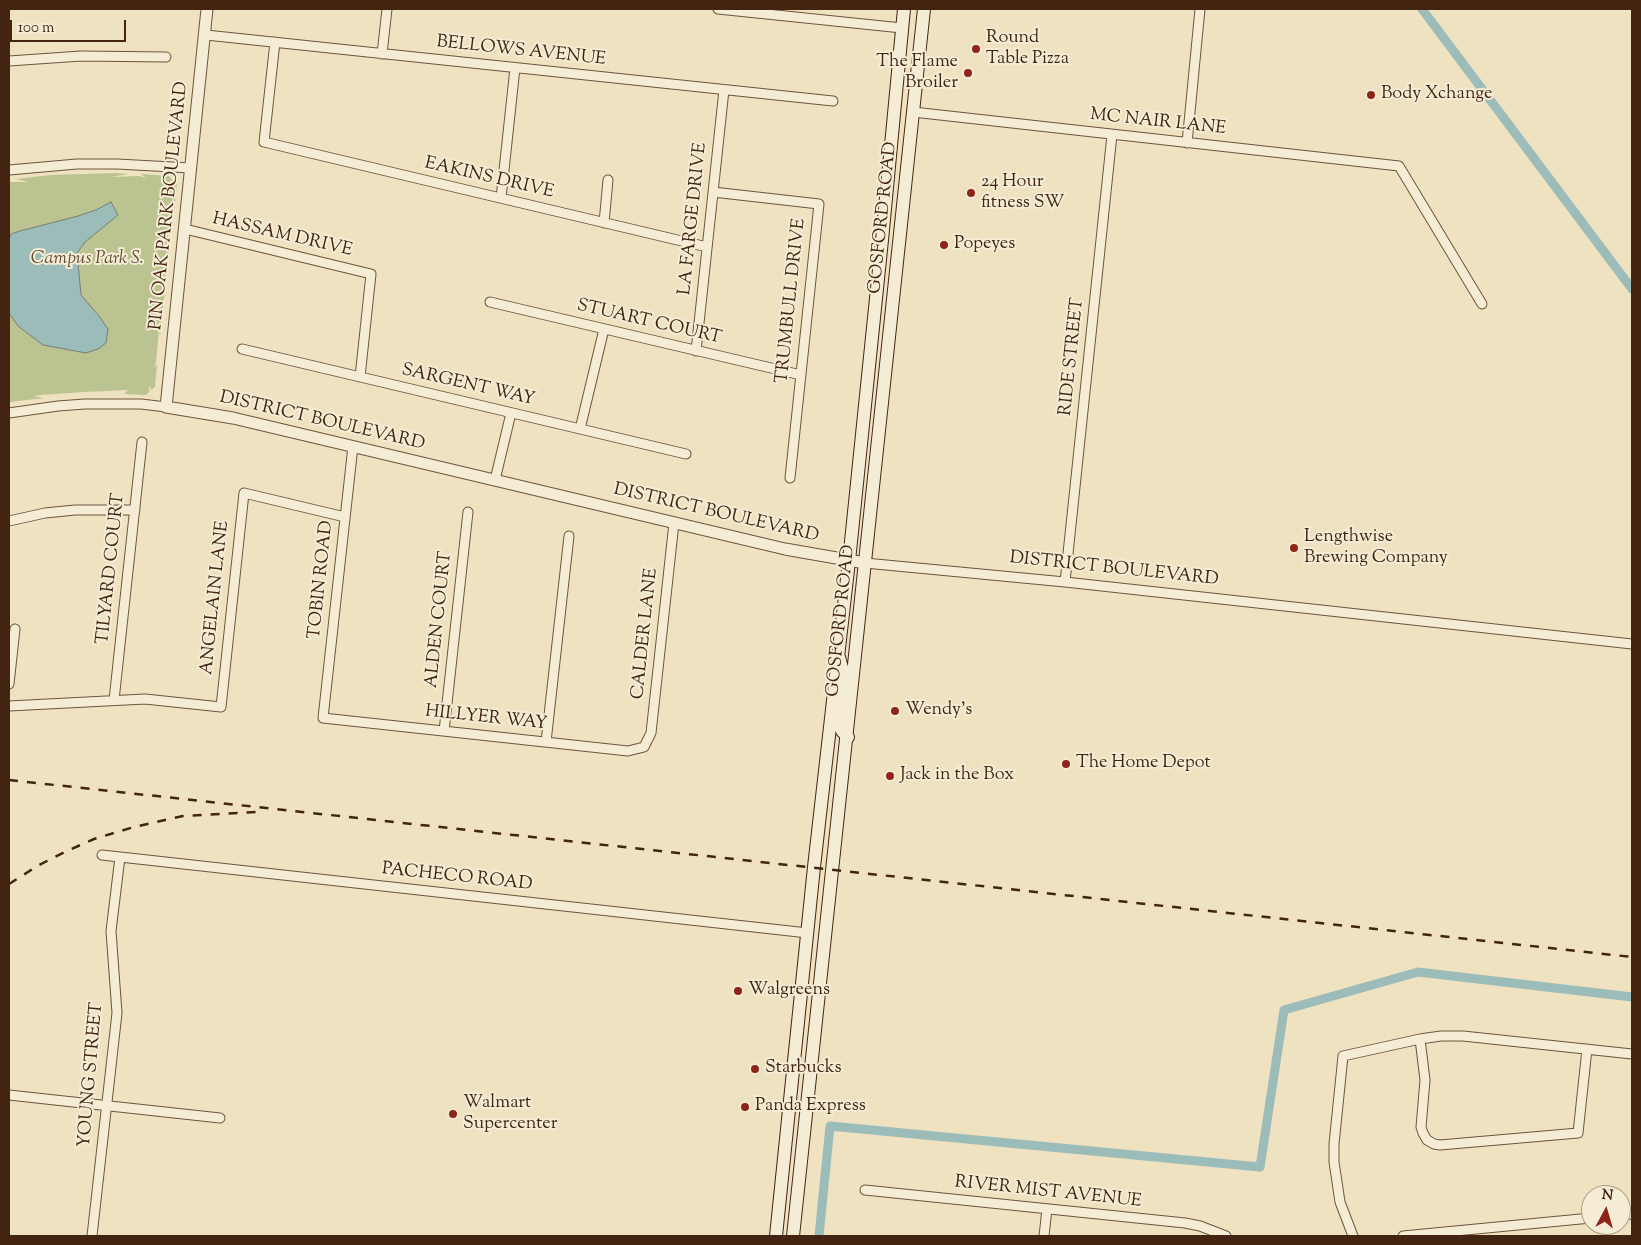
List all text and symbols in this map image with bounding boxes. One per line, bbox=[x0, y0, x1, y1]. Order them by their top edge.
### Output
scale bar bbox=[12, 10, 129, 42]
text: 100 m bbox=[18, 18, 54, 39]
place label: Round Table Pizza bbox=[986, 28, 1069, 70]
street label: BELLOWS AVENUE bbox=[435, 32, 607, 72]
marker: Round Table Pizza bbox=[970, 43, 982, 55]
place label: The Flame Broiler bbox=[876, 52, 958, 94]
marker: The Flame Broiler bbox=[962, 67, 974, 79]
street label: PIN OAK PARK BOULEVARD bbox=[146, 81, 194, 331]
place label: Body Xchange bbox=[1381, 84, 1492, 106]
marker: Body Xchange bbox=[1365, 89, 1377, 101]
street label: MC NAIR LANE bbox=[1089, 105, 1227, 141]
street label: GOSFORD ROAD bbox=[865, 141, 903, 295]
street label: LA FARGE DRIVE bbox=[675, 142, 713, 296]
street label: EAKINS DRIVE bbox=[422, 154, 556, 204]
place label: 24 Hour fitness SW bbox=[981, 172, 1064, 214]
marker: 24 Hour fitness SW bbox=[965, 187, 977, 199]
street label: HASSAM DRIVE bbox=[210, 209, 354, 263]
street label: TRUMBULL DRIVE bbox=[773, 217, 811, 385]
place label: Popeyes bbox=[954, 234, 1015, 256]
marker: Popeyes bbox=[938, 239, 950, 251]
park label: Campus Park S. bbox=[31, 249, 143, 271]
street label: STUART COURT bbox=[574, 296, 724, 350]
street label: RIDE STREET bbox=[1056, 297, 1090, 417]
street label: SARGENT WAY bbox=[399, 360, 537, 412]
street label: DISTRICT BOULEVARD bbox=[217, 388, 427, 456]
street label: DISTRICT BOULEVARD bbox=[611, 480, 821, 548]
street label: TILYARD COURT bbox=[93, 492, 131, 646]
street label: ANGELAIN LANE bbox=[197, 520, 235, 676]
street label: TOBIN ROAD bbox=[305, 520, 339, 640]
place label: Lengthwise Brewing Company bbox=[1304, 527, 1448, 570]
marker: Lengthwise Brewing Company bbox=[1288, 542, 1300, 554]
street label: GOSFORD ROAD bbox=[823, 544, 861, 698]
street label: DISTRICT BOULEVARD bbox=[1008, 548, 1220, 592]
street label: ALDEN COURT bbox=[422, 551, 458, 689]
street label: CALDER LANE bbox=[628, 567, 664, 701]
place label: Wendy's bbox=[905, 700, 972, 722]
street label: HILLYER WAY bbox=[424, 702, 548, 736]
marker: Wendy's bbox=[889, 705, 901, 717]
place label: The Home Depot bbox=[1076, 753, 1211, 775]
marker: The Home Depot bbox=[1060, 758, 1072, 770]
place label: Jack in the Box bbox=[900, 765, 1014, 787]
marker: Jack in the Box bbox=[884, 770, 896, 782]
street label: PACHECO ROAD bbox=[381, 859, 533, 897]
place label: Walgreens bbox=[748, 980, 830, 1002]
marker: Walgreens bbox=[732, 985, 744, 997]
street label: YOUNG STREET bbox=[75, 1001, 109, 1149]
place label: Starbucks bbox=[765, 1058, 842, 1080]
marker: Starbucks bbox=[749, 1063, 761, 1075]
place label: Walmart Supercenter bbox=[463, 1093, 557, 1136]
place label: Panda Express bbox=[755, 1096, 866, 1118]
marker: Panda Express bbox=[739, 1101, 751, 1113]
marker: Walmart Supercenter bbox=[447, 1108, 459, 1120]
street label: RIVER MIST AVENUE bbox=[953, 1172, 1143, 1214]
north arrow bbox=[1581, 1185, 1631, 1235]
text: N bbox=[1601, 1186, 1614, 1207]

